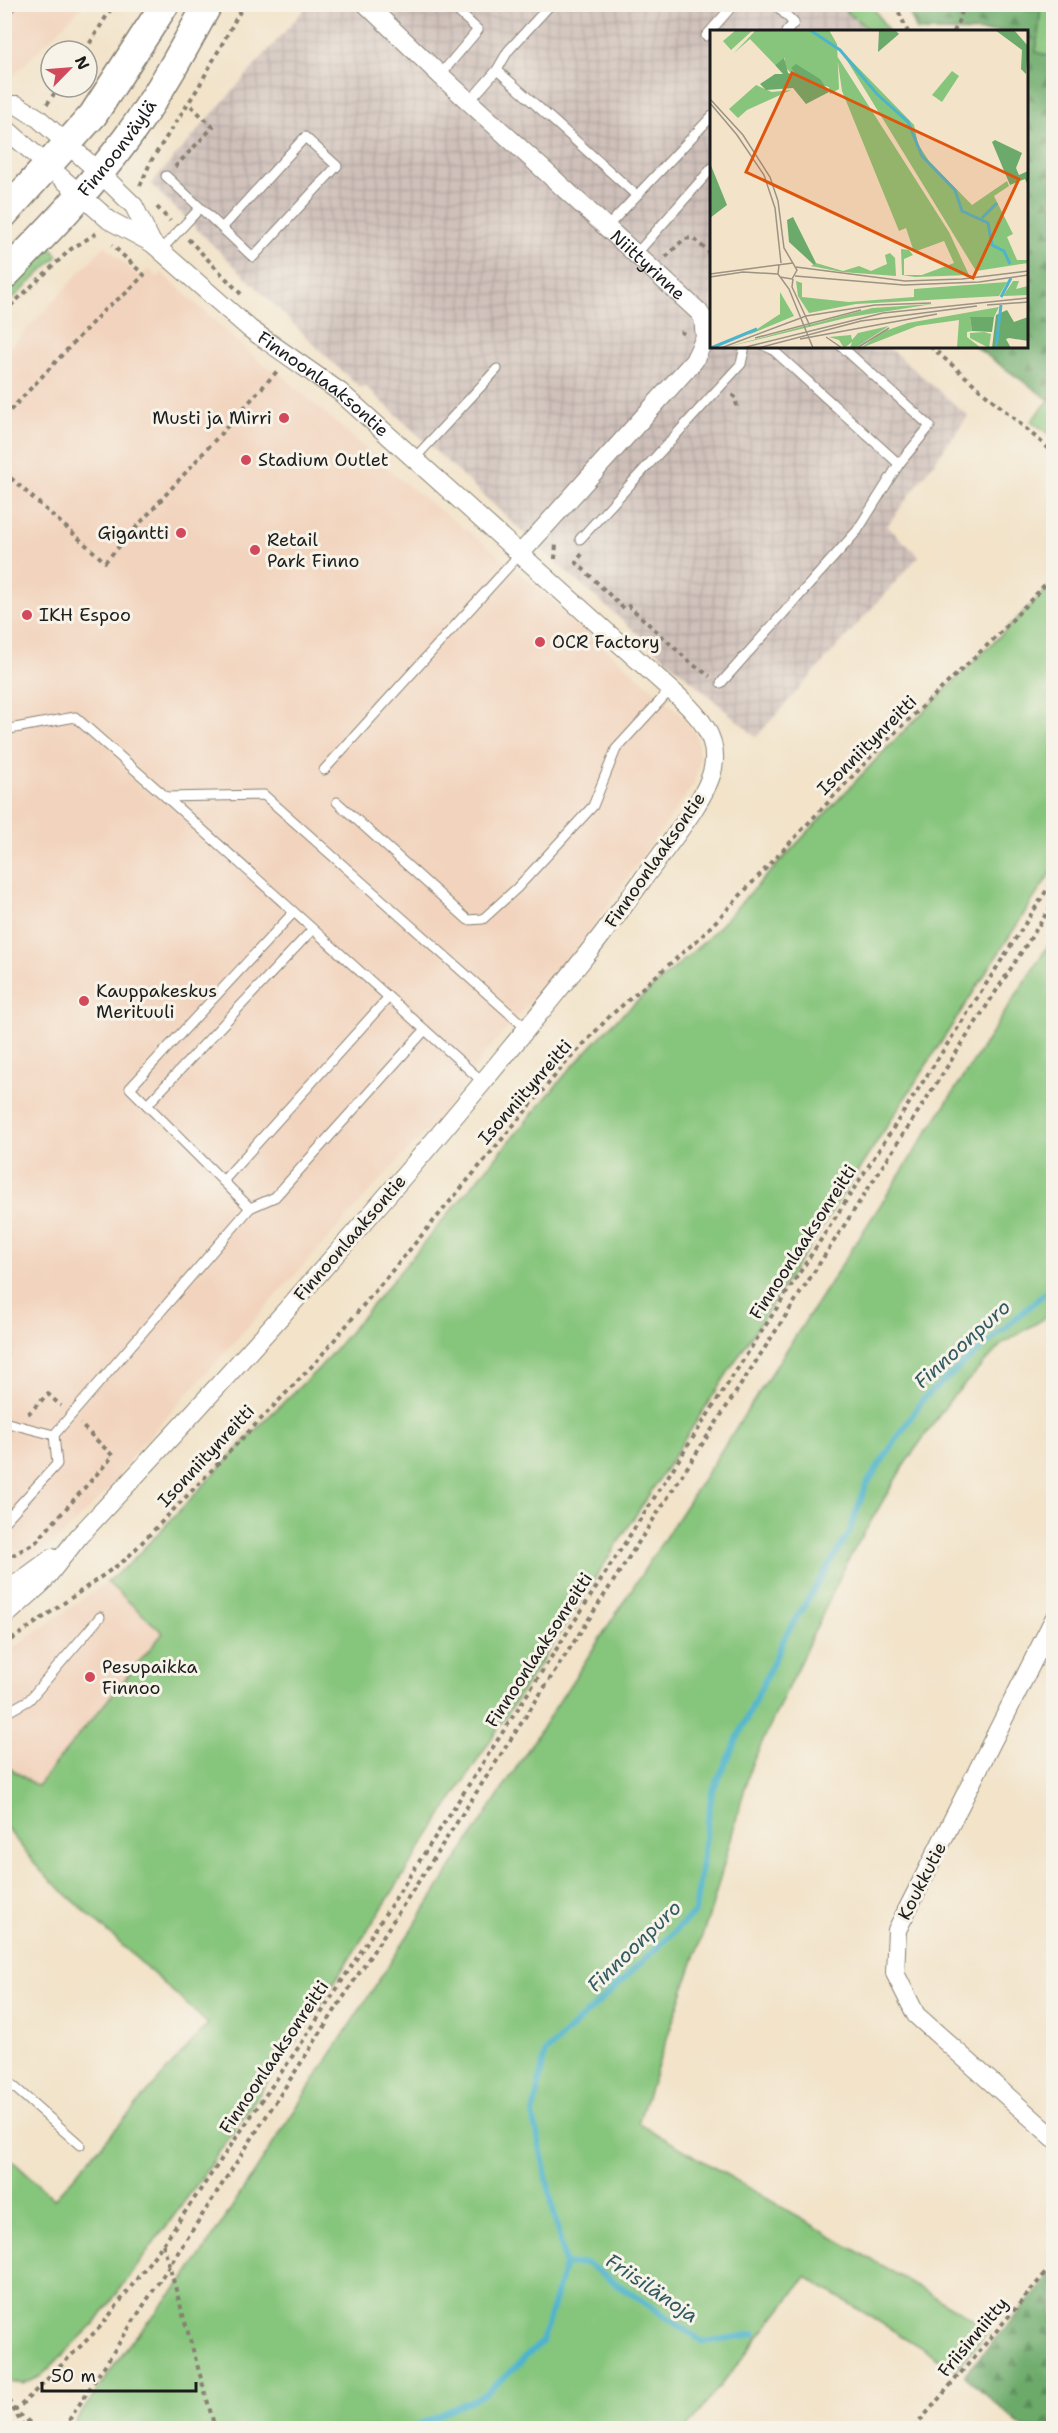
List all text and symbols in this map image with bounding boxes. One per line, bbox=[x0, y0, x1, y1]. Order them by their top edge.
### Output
inset map bbox=[710, 30, 1028, 348]
north arrow bbox=[39, 39, 99, 99]
text: N bbox=[70, 53, 94, 73]
street label: Finnoonväylä bbox=[72, 95, 162, 202]
street label: Niittyrinne bbox=[605, 224, 690, 306]
street label: Finnoonlaaksontie bbox=[253, 326, 394, 442]
place label: Musti ja Mirri bbox=[152, 406, 272, 430]
marker: Musti ja Mirri bbox=[277, 411, 291, 425]
place label: Stadium Outlet bbox=[258, 448, 389, 472]
marker: Stadium Outlet bbox=[239, 453, 253, 467]
place label: Gigantti bbox=[97, 521, 169, 545]
marker: Gigantti bbox=[174, 526, 188, 540]
place label: Retail Park Finno bbox=[267, 528, 359, 573]
marker: Retail Park Finno bbox=[248, 543, 262, 557]
place label: IKH Espoo bbox=[39, 603, 131, 627]
marker: IKH Espoo bbox=[20, 608, 34, 622]
place label: OCR Factory bbox=[552, 630, 660, 654]
marker: OCR Factory bbox=[533, 635, 547, 649]
street label: Isonniitynreitti bbox=[812, 690, 922, 800]
street label: Finnoonlaaksontie bbox=[599, 788, 711, 932]
place label: Kauppakeskus Merituuli bbox=[96, 979, 217, 1024]
marker: Kauppakeskus Merituuli bbox=[77, 994, 91, 1008]
street label: Isonniitynreitti bbox=[473, 1034, 577, 1150]
street label: Finnoonlaaksonreitti bbox=[744, 1160, 862, 1324]
street label: Finnoonlaaksontie bbox=[288, 1170, 412, 1306]
water label: Finnoonpuro bbox=[908, 1294, 1016, 1394]
street label: Isonniitynreitti bbox=[152, 1400, 260, 1512]
street label: Finnoonlaaksonreitti bbox=[480, 1568, 598, 1732]
place label: Pesupaikka Finnoo bbox=[102, 1655, 198, 1700]
marker: Pesupaikka Finnoo bbox=[83, 1670, 97, 1684]
street label: Koukkutie bbox=[892, 1838, 952, 1924]
water label: Finnoonpuro bbox=[581, 1895, 687, 1997]
street label: Finnoonlaaksonreitti bbox=[214, 1976, 334, 2138]
water label: Friisilänoja bbox=[601, 2247, 703, 2329]
street label: Friisinniitty bbox=[932, 2292, 1014, 2382]
scale bar bbox=[42, 2355, 196, 2393]
text: 50 m bbox=[51, 2364, 96, 2388]

